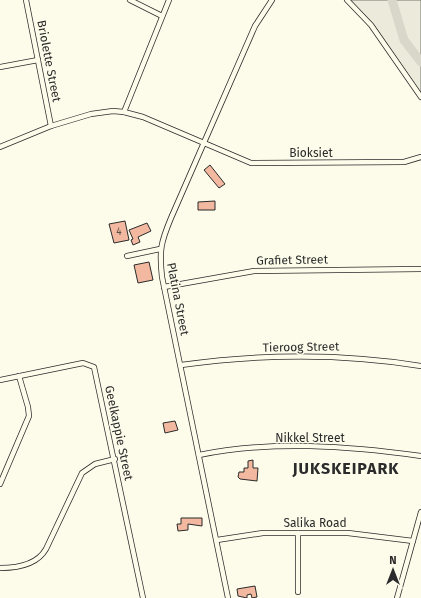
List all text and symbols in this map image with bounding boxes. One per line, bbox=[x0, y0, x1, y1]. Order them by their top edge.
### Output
street label: Briolette Street bbox=[34, 19, 64, 104]
street label: Bioksiet bbox=[289, 146, 333, 160]
house number: 4 bbox=[116, 226, 122, 238]
street label: Grafiet Street bbox=[256, 252, 329, 268]
street label: Platina Street bbox=[164, 261, 192, 337]
street label: Tieroog Street bbox=[263, 339, 340, 355]
street label: Geelkappie Street bbox=[102, 384, 136, 482]
street label: Nikkel Street bbox=[275, 431, 345, 445]
district label: JUKSKEIPARK bbox=[292, 459, 399, 478]
street label: Salika Road bbox=[283, 516, 347, 530]
north arrow bbox=[373, 550, 413, 590]
text: N bbox=[389, 554, 397, 567]

